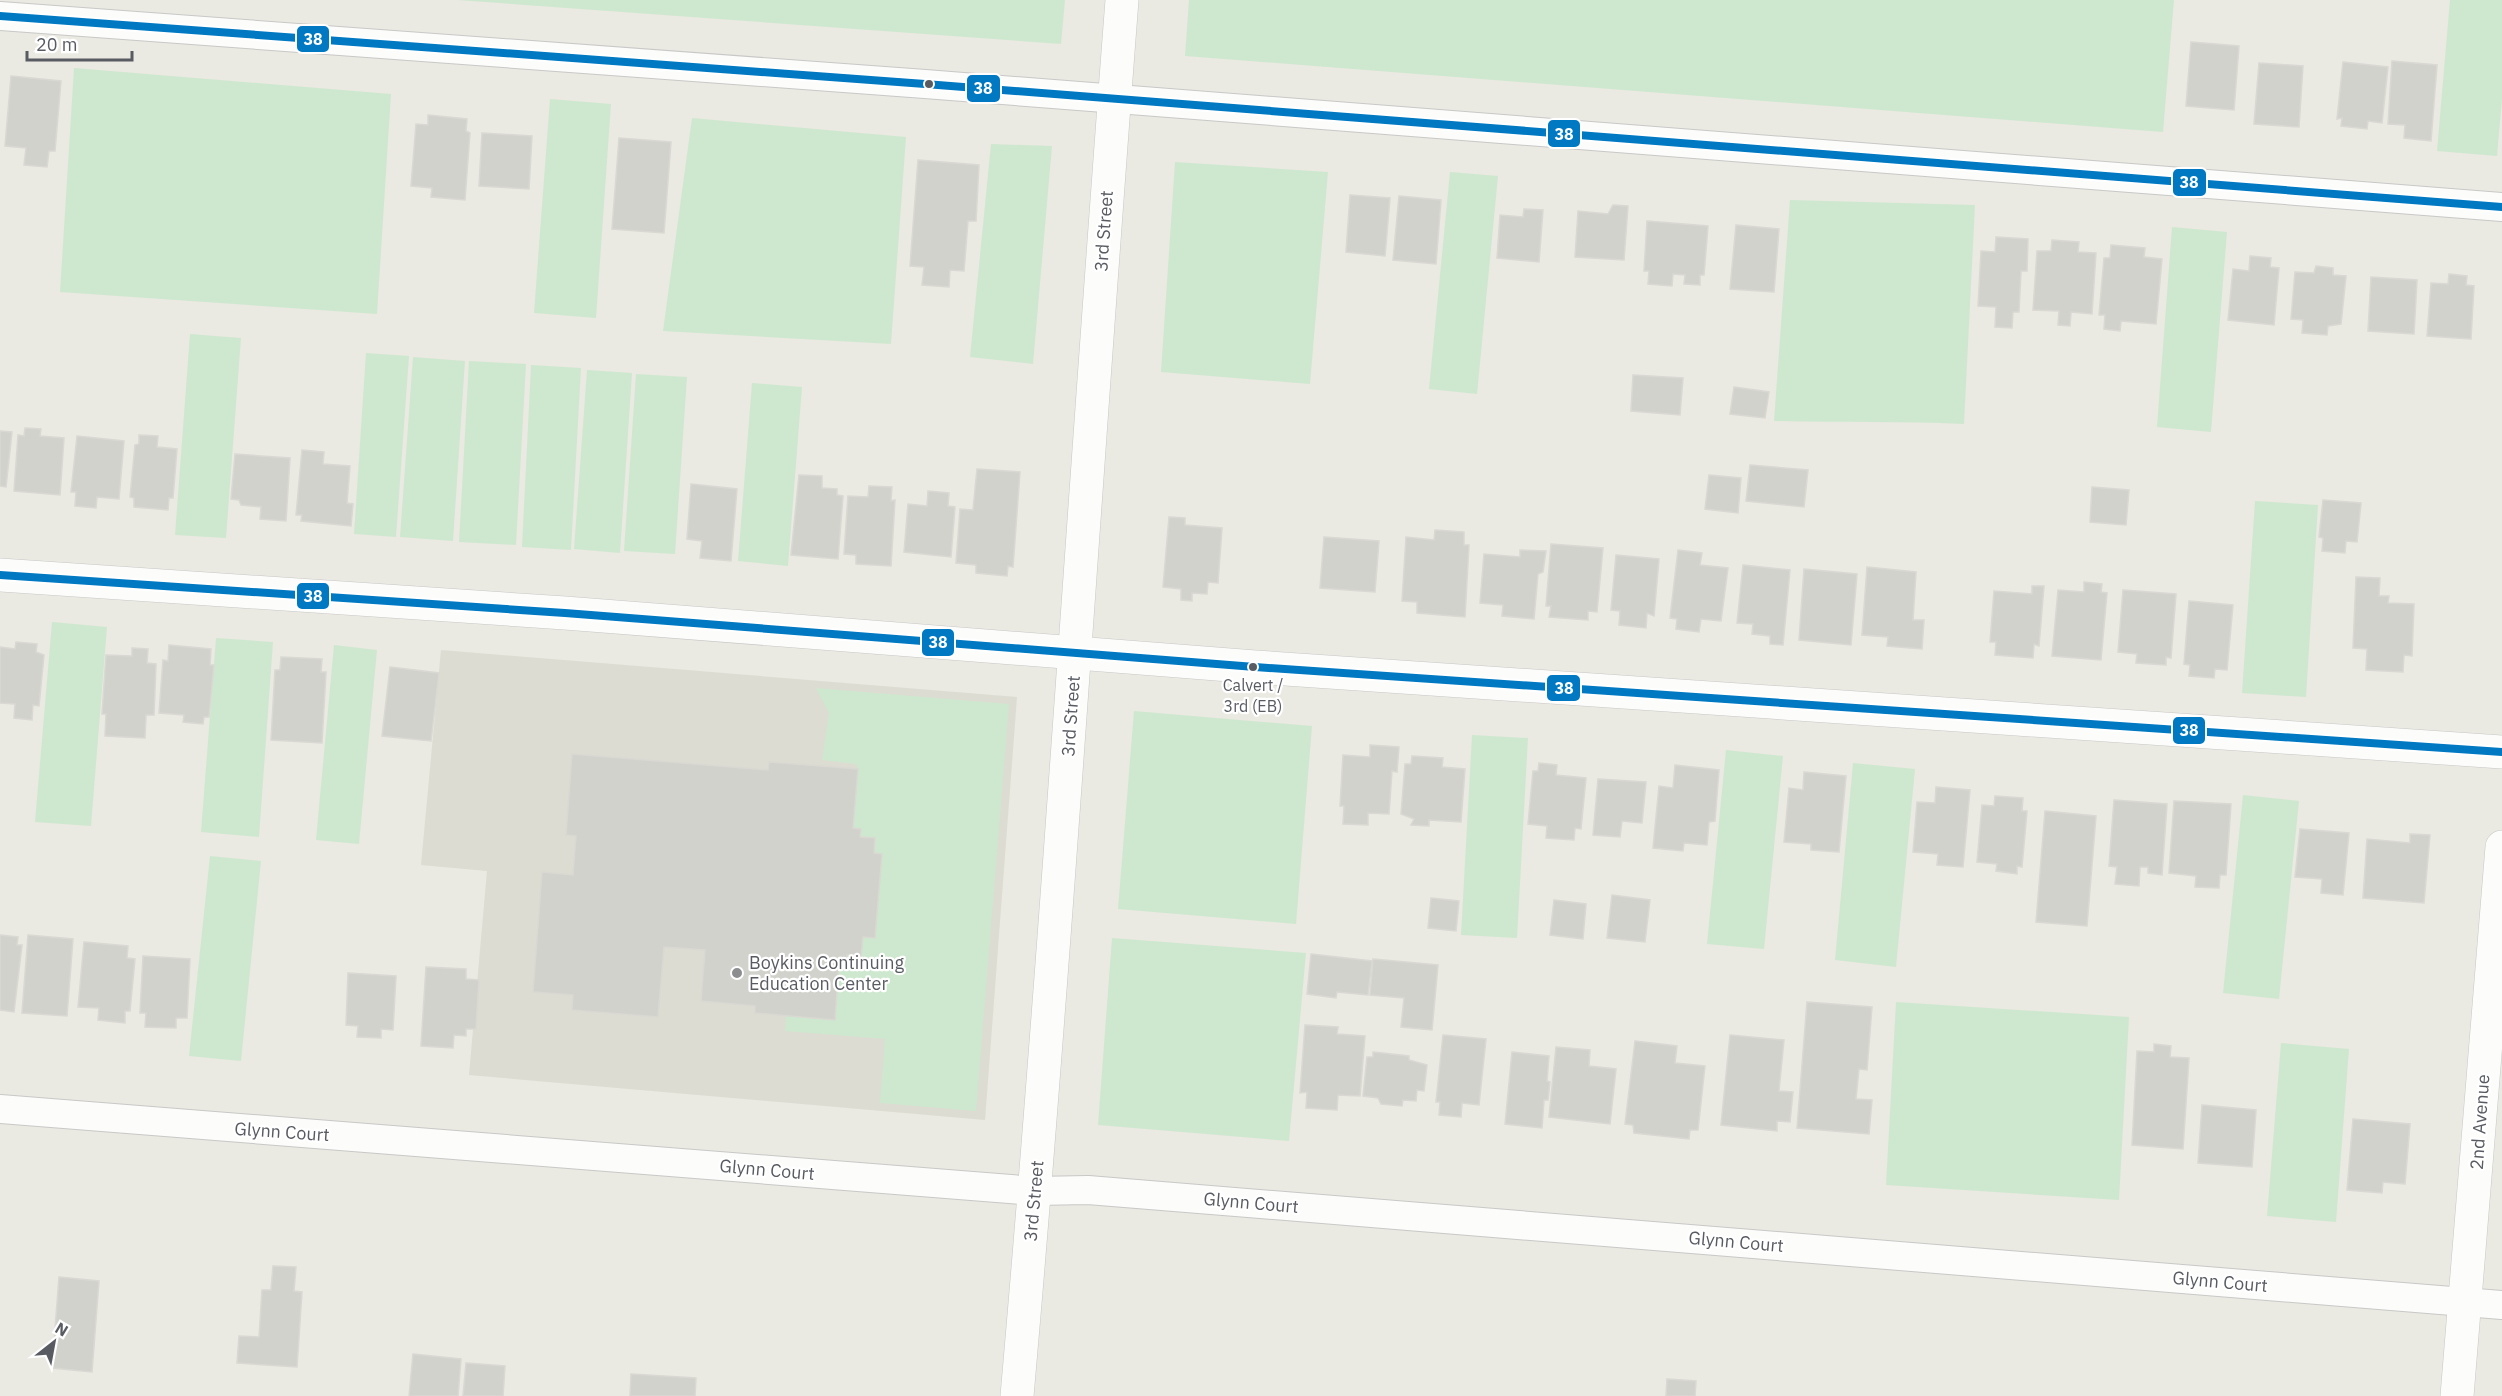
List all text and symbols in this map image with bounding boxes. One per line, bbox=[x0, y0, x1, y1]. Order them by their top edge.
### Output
scale bar bbox=[27, 24, 132, 62]
line badge: 38 bbox=[296, 25, 330, 53]
text: 38 bbox=[303, 29, 323, 49]
text: 20 m bbox=[36, 33, 78, 56]
line badge: 38 bbox=[966, 74, 1001, 103]
unlabelled marker bbox=[923, 78, 935, 90]
text: 38 bbox=[973, 78, 993, 98]
line badge: 38 bbox=[1547, 119, 1581, 148]
text: 38 bbox=[1554, 124, 1574, 144]
line badge: 38 bbox=[2172, 168, 2207, 197]
text: 38 bbox=[2179, 172, 2199, 192]
street label: 3rd Street bbox=[1089, 190, 1118, 272]
line badge: 38 bbox=[296, 582, 330, 610]
text: 38 bbox=[303, 586, 323, 606]
line badge: 38 bbox=[921, 628, 955, 657]
text: 38 bbox=[928, 632, 948, 652]
marker: Calvert / 3rd (EB) bbox=[1247, 661, 1259, 673]
line badge: 38 bbox=[1546, 674, 1581, 702]
street label: 3rd Street bbox=[1056, 675, 1085, 757]
place label: Calvert / 3rd (EB) bbox=[1223, 675, 1283, 716]
text: 38 bbox=[1554, 678, 1574, 698]
line badge: 38 bbox=[2172, 716, 2206, 745]
text: 38 bbox=[2179, 720, 2199, 740]
place label: Boykins Continuing Education Center bbox=[749, 951, 904, 995]
marker: Boykins Continuing Education Center bbox=[730, 966, 744, 980]
street label: 2nd Avenue bbox=[2465, 1073, 2494, 1171]
street label: Glynn Court bbox=[234, 1117, 330, 1146]
street label: Glynn Court bbox=[719, 1154, 816, 1185]
street label: 3rd Street bbox=[1018, 1159, 1049, 1242]
street label: Glynn Court bbox=[1203, 1187, 1300, 1218]
street label: Glynn Court bbox=[1688, 1226, 1785, 1257]
street label: Glynn Court bbox=[2172, 1266, 2269, 1297]
north arrow bbox=[24, 1312, 84, 1372]
text: N bbox=[52, 1318, 72, 1341]

